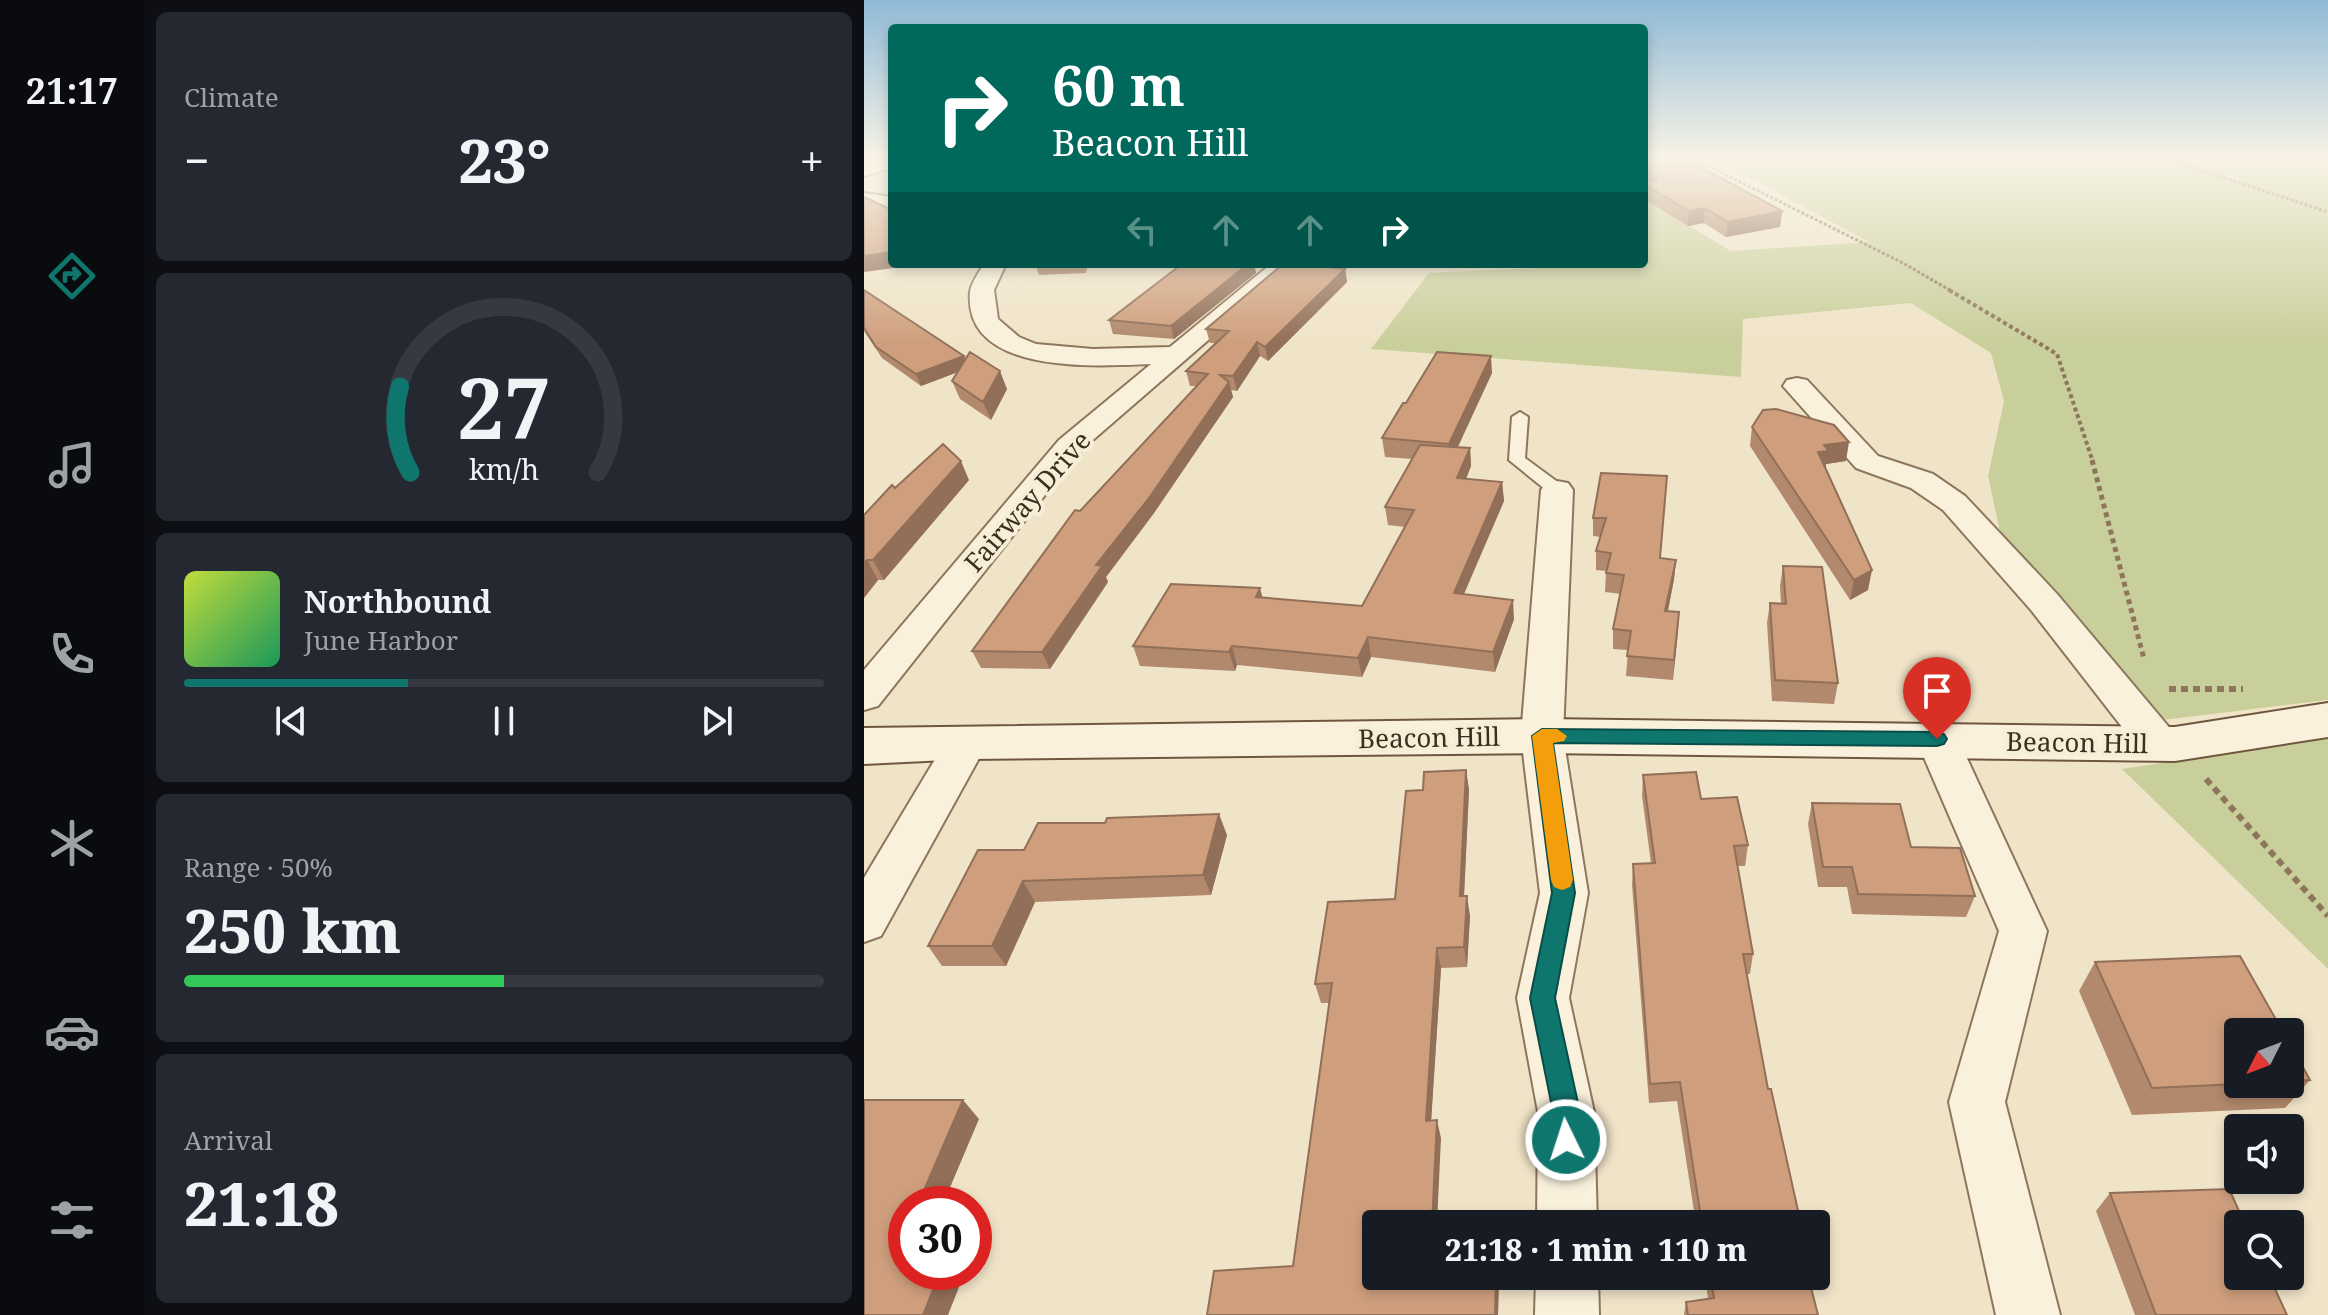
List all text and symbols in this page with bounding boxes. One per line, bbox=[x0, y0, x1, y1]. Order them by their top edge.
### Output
text: 60 m bbox=[1052, 46, 1185, 122]
icon: right bbox=[920, 56, 1024, 160]
text: 21:17 bbox=[26, 66, 118, 115]
text: Climate bbox=[184, 79, 279, 115]
text: Beacon Hill bbox=[1052, 118, 1249, 167]
text: 23° bbox=[458, 119, 550, 201]
text: − bbox=[184, 130, 209, 190]
text: + bbox=[799, 130, 824, 190]
icon: left bbox=[1120, 208, 1164, 252]
icon: ahead bbox=[1204, 208, 1248, 252]
icon: ahead bbox=[1288, 208, 1332, 252]
icon: right bbox=[1372, 208, 1416, 252]
icon: directions bbox=[44, 248, 100, 304]
text: 27 bbox=[457, 349, 551, 462]
street label: Fairway Drive bbox=[956, 423, 1098, 579]
icon: music bbox=[44, 437, 100, 493]
text: km/h bbox=[469, 449, 539, 488]
text: Northbound bbox=[304, 581, 491, 622]
text: June Harbor bbox=[304, 622, 458, 658]
icon: phone bbox=[44, 626, 100, 682]
pin bbox=[1903, 657, 1971, 739]
icon: arrive bbox=[1915, 669, 1959, 713]
icon: previous bbox=[269, 699, 313, 743]
icon: pause bbox=[482, 699, 526, 743]
icon: next bbox=[695, 699, 739, 743]
street label: Beacon Hill bbox=[1358, 718, 1500, 756]
street label: Beacon Hill bbox=[2006, 723, 2148, 761]
icon: climate bbox=[44, 815, 100, 871]
text: Range · 50% bbox=[184, 849, 333, 885]
text: 250 km bbox=[184, 889, 401, 971]
icon: car bbox=[44, 1004, 100, 1060]
north arrow bbox=[2224, 1018, 2304, 1098]
map controls bbox=[2224, 1018, 2304, 1290]
position arrow bbox=[1524, 1098, 1608, 1182]
button: sound bbox=[2224, 1114, 2304, 1194]
text: Arrival bbox=[184, 1122, 273, 1158]
text: 21:18 bbox=[184, 1162, 339, 1244]
speed limit sign: 30 bbox=[888, 1186, 992, 1290]
icon: filters bbox=[44, 1192, 100, 1248]
button: search bbox=[2224, 1210, 2304, 1290]
text: 21:18 · 1 min · 110 m bbox=[1445, 1229, 1747, 1270]

